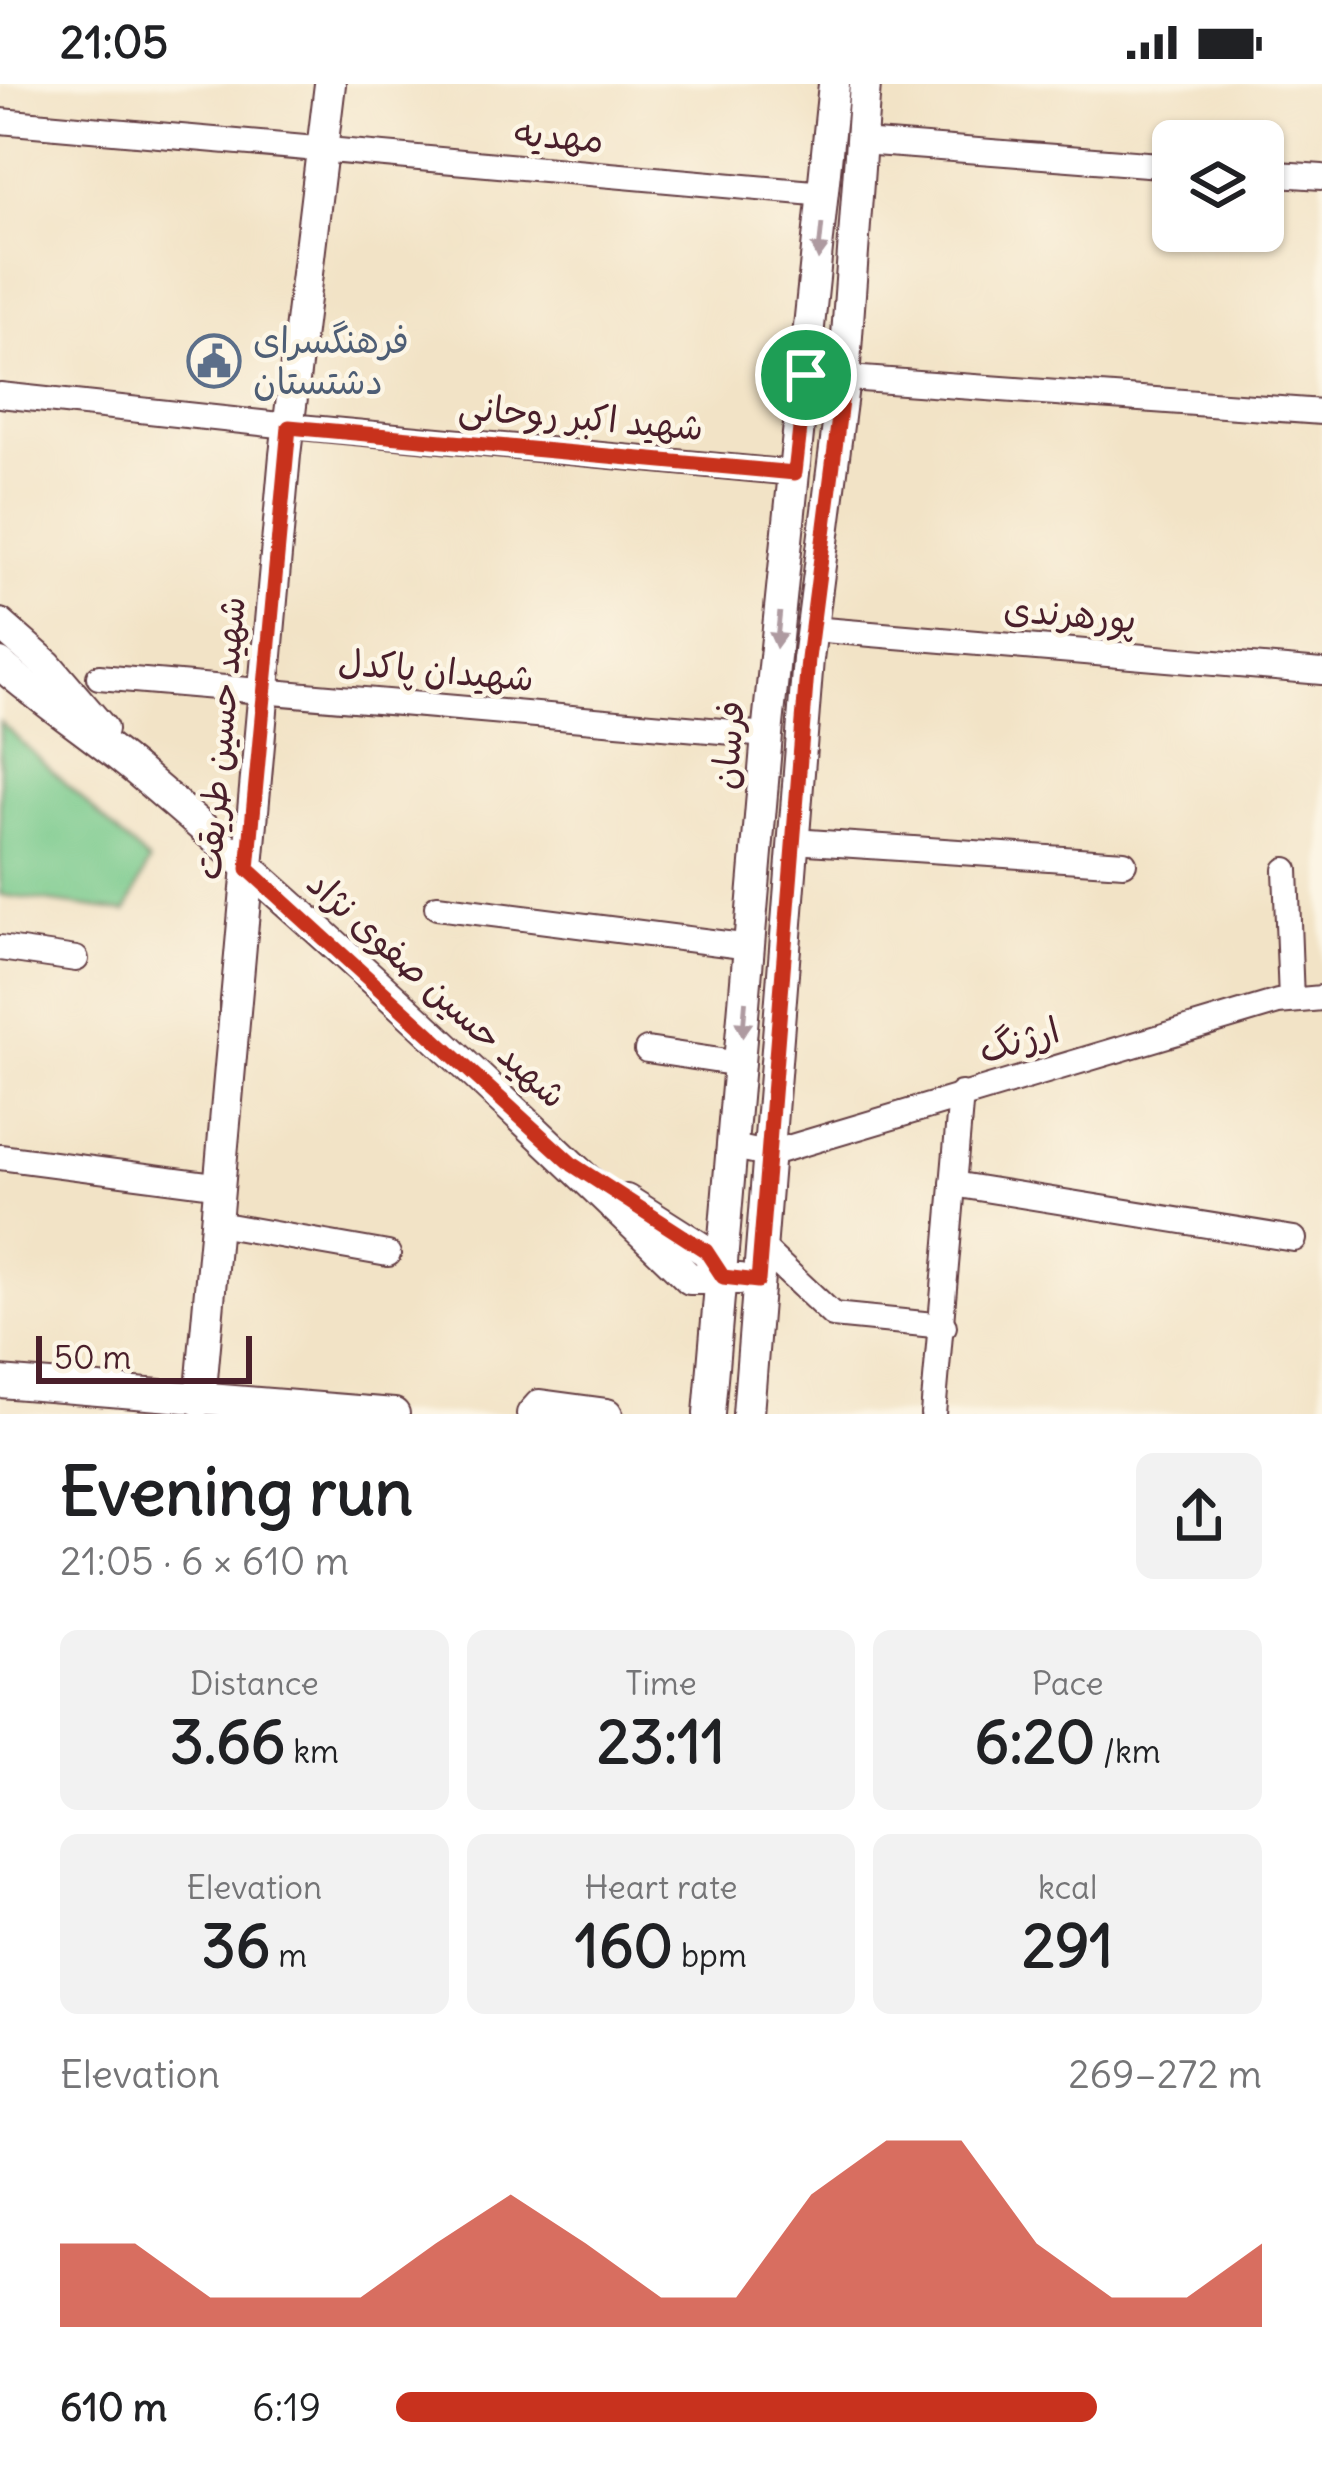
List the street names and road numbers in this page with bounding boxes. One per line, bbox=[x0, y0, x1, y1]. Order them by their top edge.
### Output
street label: مهدیه bbox=[512, 110, 606, 162]
street label: شهید اکبر روحانی bbox=[457, 384, 705, 451]
street label: پورهرندی bbox=[1002, 586, 1138, 643]
street label: شهید حسین طریقت bbox=[185, 594, 255, 882]
street label: شهیدان پاکدل bbox=[336, 639, 536, 702]
street label: فرسان bbox=[702, 699, 754, 791]
street label: شهید حسین صفوی نژاد bbox=[298, 860, 576, 1118]
street label: ارژنگ bbox=[974, 1007, 1064, 1073]

